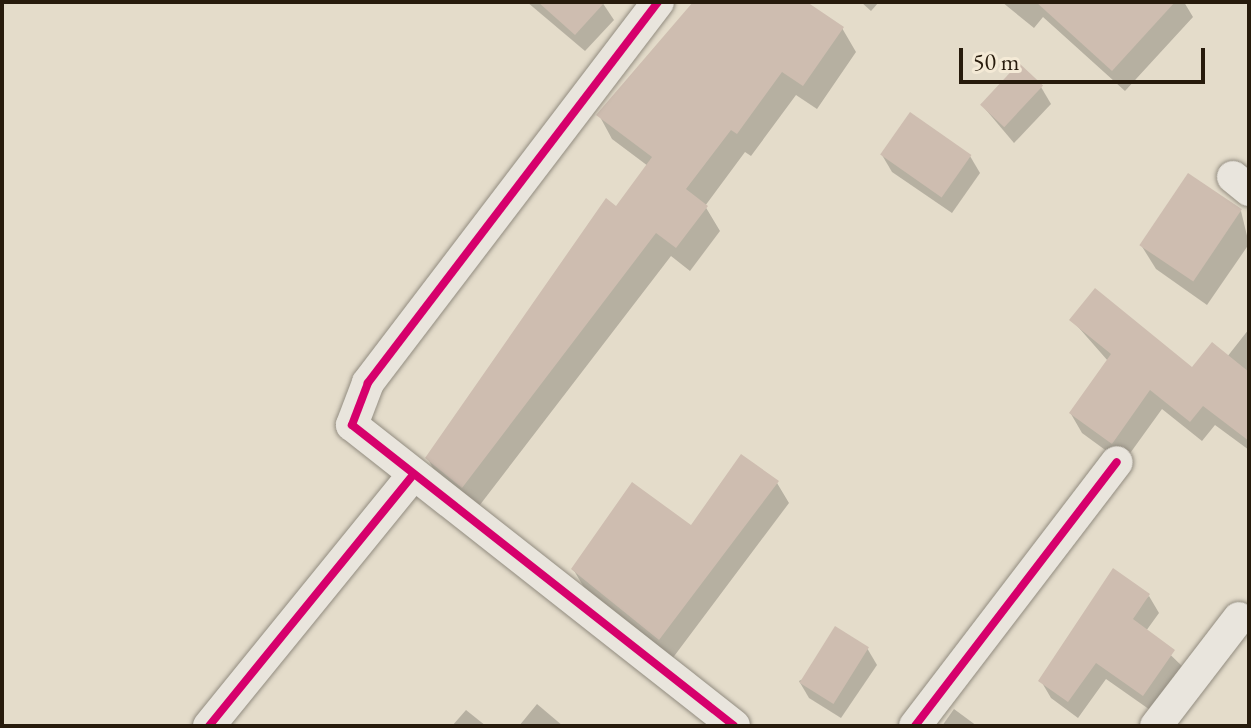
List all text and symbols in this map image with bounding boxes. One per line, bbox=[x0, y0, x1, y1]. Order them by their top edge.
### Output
scale bar bbox=[963, 32, 1209, 82]
text: 50 m bbox=[973, 46, 1020, 77]

